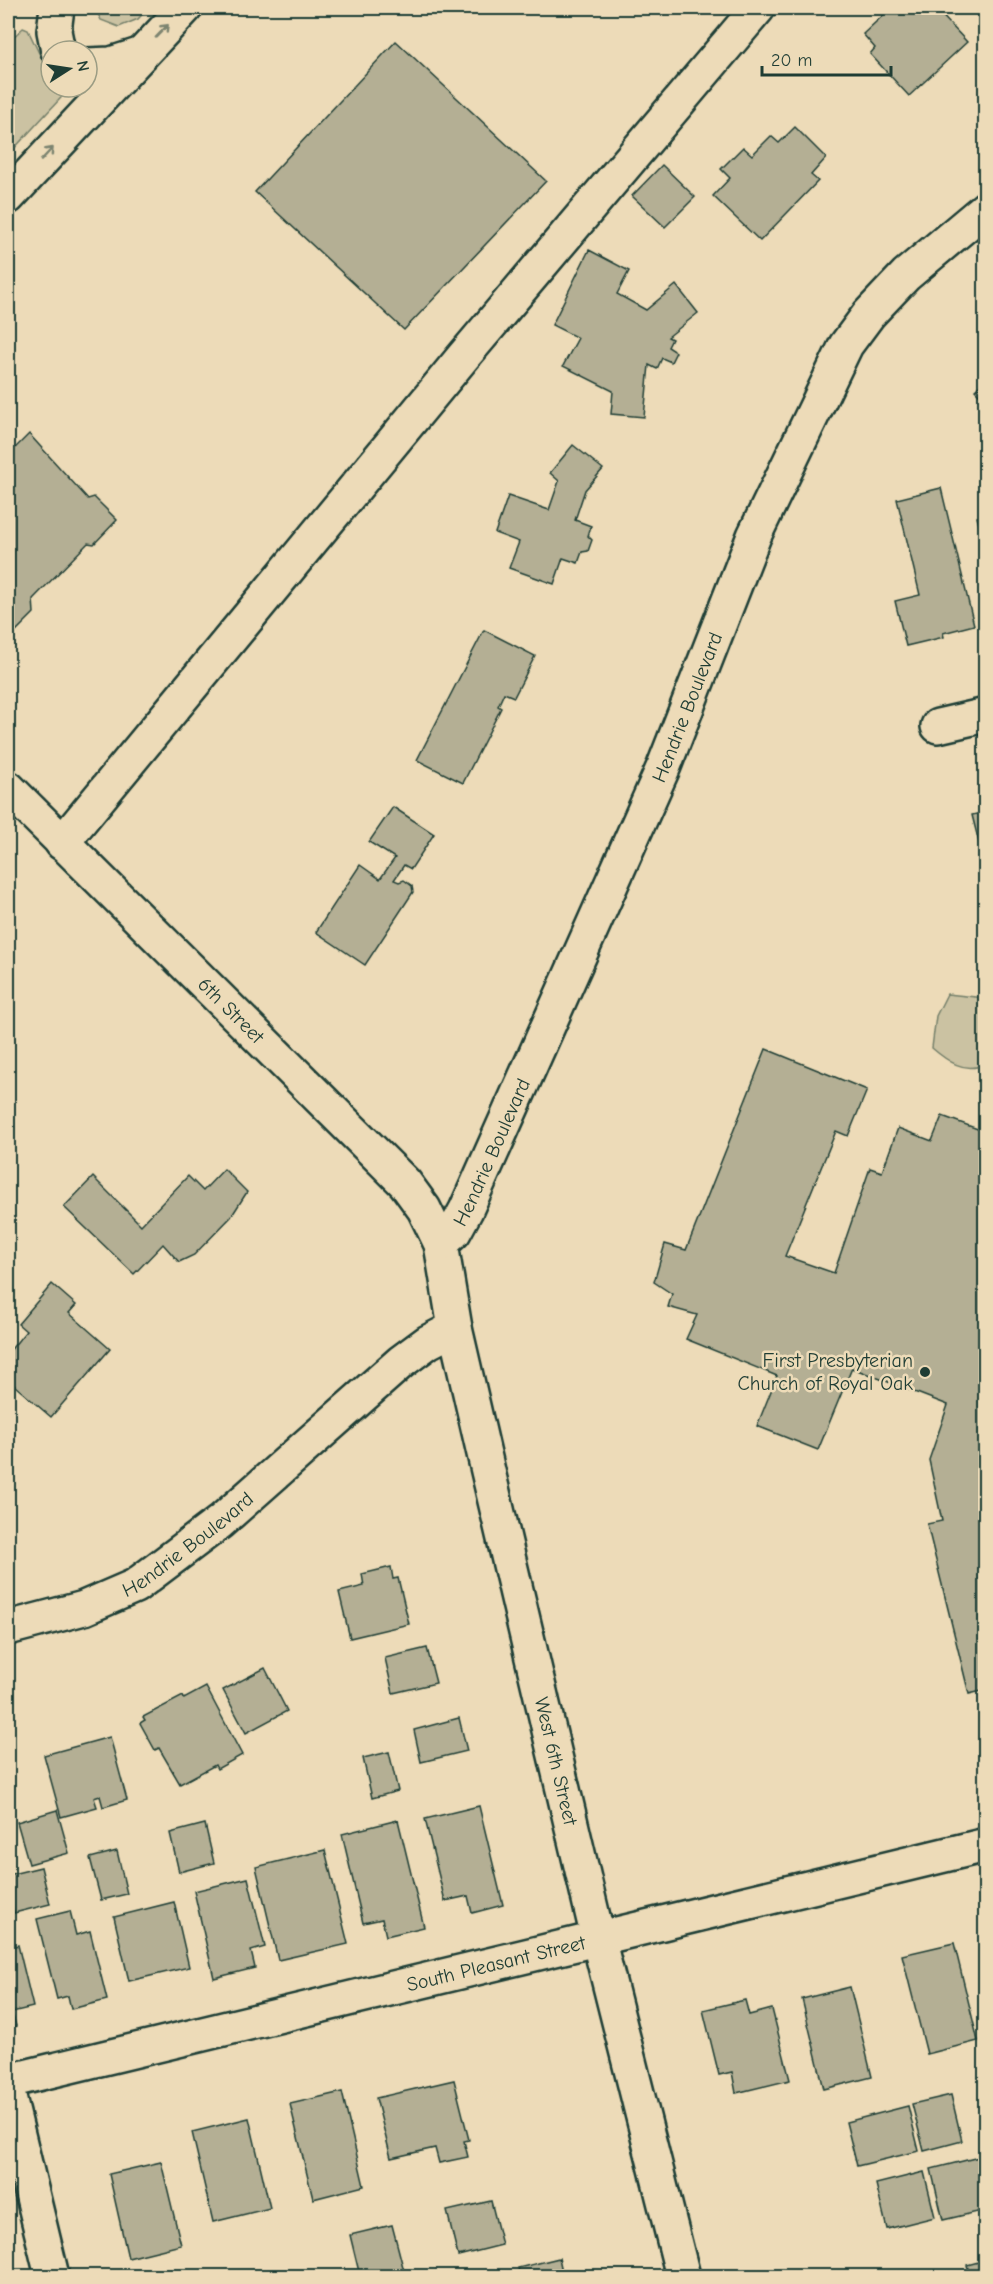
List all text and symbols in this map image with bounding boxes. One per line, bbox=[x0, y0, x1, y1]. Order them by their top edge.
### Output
one-way arrow bbox=[155, 24, 169, 39]
north arrow bbox=[39, 39, 99, 99]
scale bar bbox=[762, 39, 891, 77]
text: 20 m bbox=[771, 50, 812, 71]
text: N bbox=[73, 59, 93, 73]
one-way arrow bbox=[40, 146, 54, 161]
street label: Hendrie Boulevard bbox=[647, 629, 727, 786]
street label: 6th Street bbox=[193, 972, 270, 1049]
street label: Hendrie Boulevard bbox=[448, 1075, 535, 1230]
place label: First Presbyterian Church of Royal Oak bbox=[738, 1349, 913, 1395]
marker: First Presbyterian Church of Royal Oak bbox=[918, 1365, 932, 1379]
street label: Hendrie Boulevard bbox=[119, 1487, 258, 1602]
street label: West 6th Street bbox=[530, 1695, 583, 1829]
street label: South Pleasant Street bbox=[404, 1930, 589, 1996]

